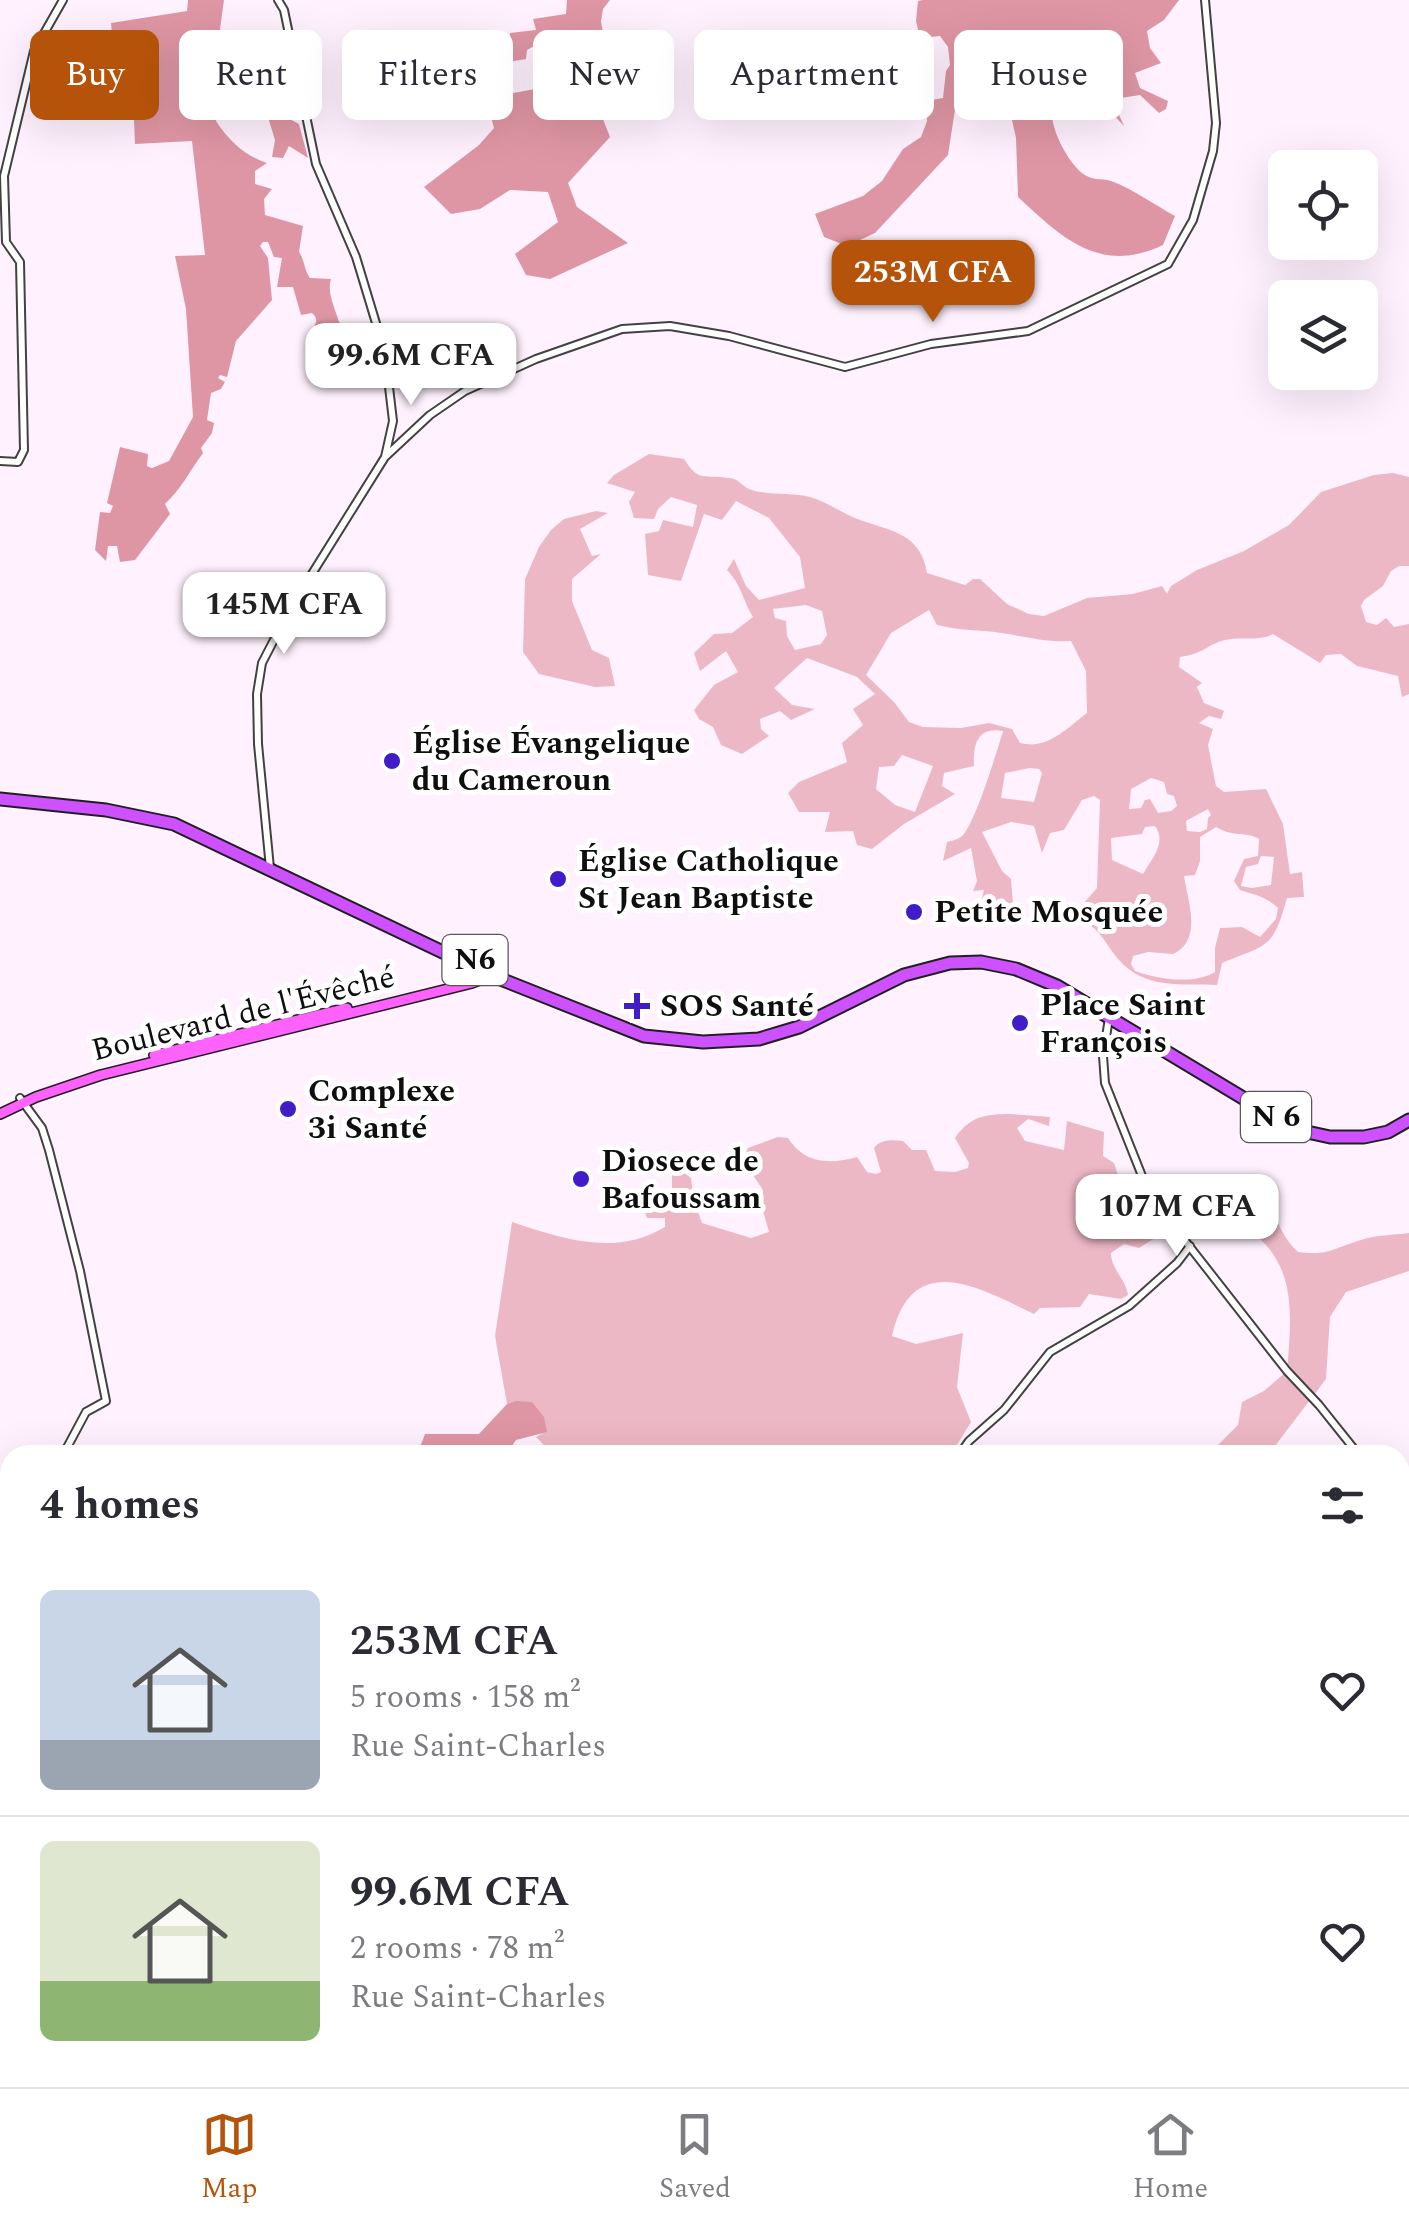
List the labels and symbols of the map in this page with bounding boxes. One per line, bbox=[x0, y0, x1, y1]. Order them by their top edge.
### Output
pin: 253M CFA bbox=[830, 240, 1036, 325]
pin: 99.6M CFA bbox=[297, 323, 525, 408]
pin: 145M CFA bbox=[181, 572, 387, 657]
place label: Église Évangelique du Cameroun bbox=[412, 719, 690, 805]
marker: Église Évangelique du Cameroun bbox=[381, 750, 403, 772]
place label: Église Catholique St Jean Baptiste bbox=[578, 837, 839, 923]
marker: Église Catholique St Jean Baptiste bbox=[547, 868, 569, 890]
place label: Petite Mosquée bbox=[934, 888, 1163, 937]
marker: Petite Mosquée bbox=[903, 901, 925, 923]
road number: N6 bbox=[442, 935, 508, 985]
street label: Boulevard de l'Évêché bbox=[86, 953, 400, 1075]
place label: Place Saint François bbox=[1040, 981, 1206, 1067]
place label: SOS Santé bbox=[660, 982, 814, 1031]
marker: SOS Santé bbox=[624, 993, 650, 1019]
marker: Place Saint François bbox=[1009, 1012, 1031, 1034]
place label: Complexe 3i Santé bbox=[308, 1067, 455, 1153]
road number: N 6 bbox=[1241, 1092, 1311, 1142]
marker: Complexe 3i Santé bbox=[277, 1098, 299, 1120]
place label: Diosece de Bafoussam bbox=[601, 1137, 762, 1223]
marker: Diosece de Bafoussam bbox=[570, 1168, 592, 1190]
pin: 107M CFA bbox=[1074, 1174, 1280, 1259]

